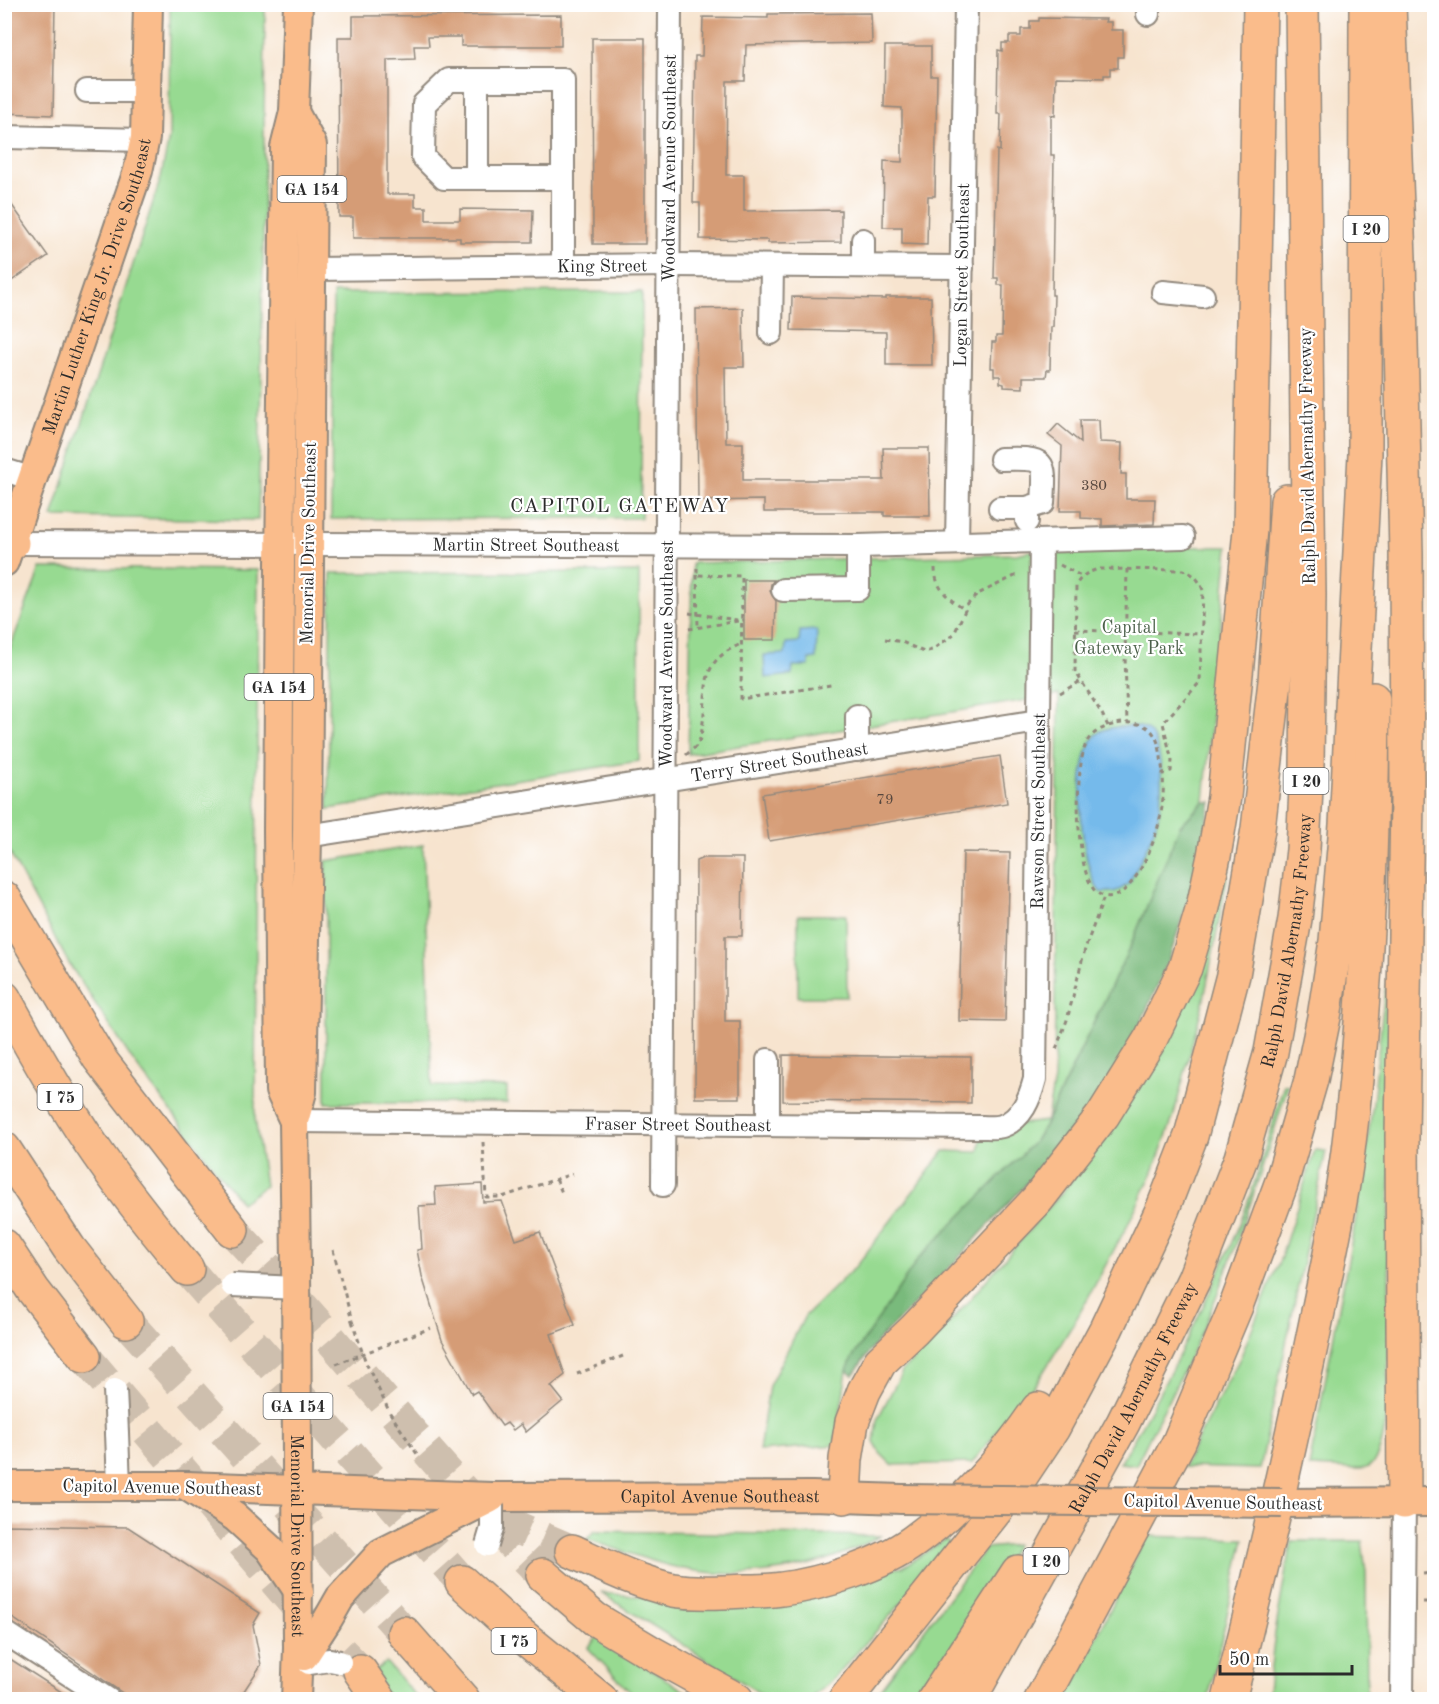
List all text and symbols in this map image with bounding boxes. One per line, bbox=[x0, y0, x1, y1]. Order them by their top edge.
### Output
street label: Woodward Avenue Southeast bbox=[660, 54, 680, 282]
street label: Martin Luther King Jr. Drive Southeast bbox=[40, 137, 155, 437]
road number: GA 154 bbox=[278, 176, 346, 202]
street label: Logan Street Southeast bbox=[952, 183, 973, 367]
road number: I 20 bbox=[1344, 216, 1388, 242]
street label: King Street bbox=[557, 257, 647, 276]
street label: Ralph David Abernathy Freeway bbox=[1297, 327, 1319, 585]
street label: Memorial Drive Southeast bbox=[298, 441, 320, 645]
house number: 380 bbox=[1081, 479, 1107, 494]
district label: CAPITOL GATEWAY bbox=[510, 497, 730, 517]
street label: Martin Street Southeast bbox=[432, 536, 620, 555]
street label: Woodward Avenue Southeast bbox=[657, 540, 677, 768]
park label: Capital Gateway Park bbox=[1074, 619, 1184, 658]
road number: GA 154 bbox=[244, 674, 314, 700]
street label: Rawson Street Southeast bbox=[1029, 713, 1049, 910]
street label: Terry Street Southeast bbox=[689, 740, 869, 786]
road number: I 20 bbox=[1284, 768, 1328, 794]
house number: 79 bbox=[876, 793, 894, 808]
street label: Ralph David Abernathy Freeway bbox=[1259, 812, 1315, 1070]
road number: I 75 bbox=[38, 1084, 82, 1110]
street label: Fraser Street Southeast bbox=[584, 1116, 772, 1135]
street label: Ralph David Abernathy Freeway bbox=[1067, 1279, 1201, 1517]
road number: GA 154 bbox=[264, 1393, 332, 1419]
street label: Memorial Drive Southeast bbox=[287, 1434, 306, 1638]
street label: Capitol Avenue Southeast bbox=[62, 1477, 262, 1499]
street label: Capitol Avenue Southeast bbox=[620, 1488, 820, 1507]
street label: Capitol Avenue Southeast bbox=[1123, 1492, 1323, 1514]
road number: I 20 bbox=[1024, 1548, 1068, 1574]
road number: I 75 bbox=[492, 1628, 536, 1654]
scale bar bbox=[1220, 1638, 1352, 1676]
text: 50 m bbox=[1229, 1651, 1269, 1669]

